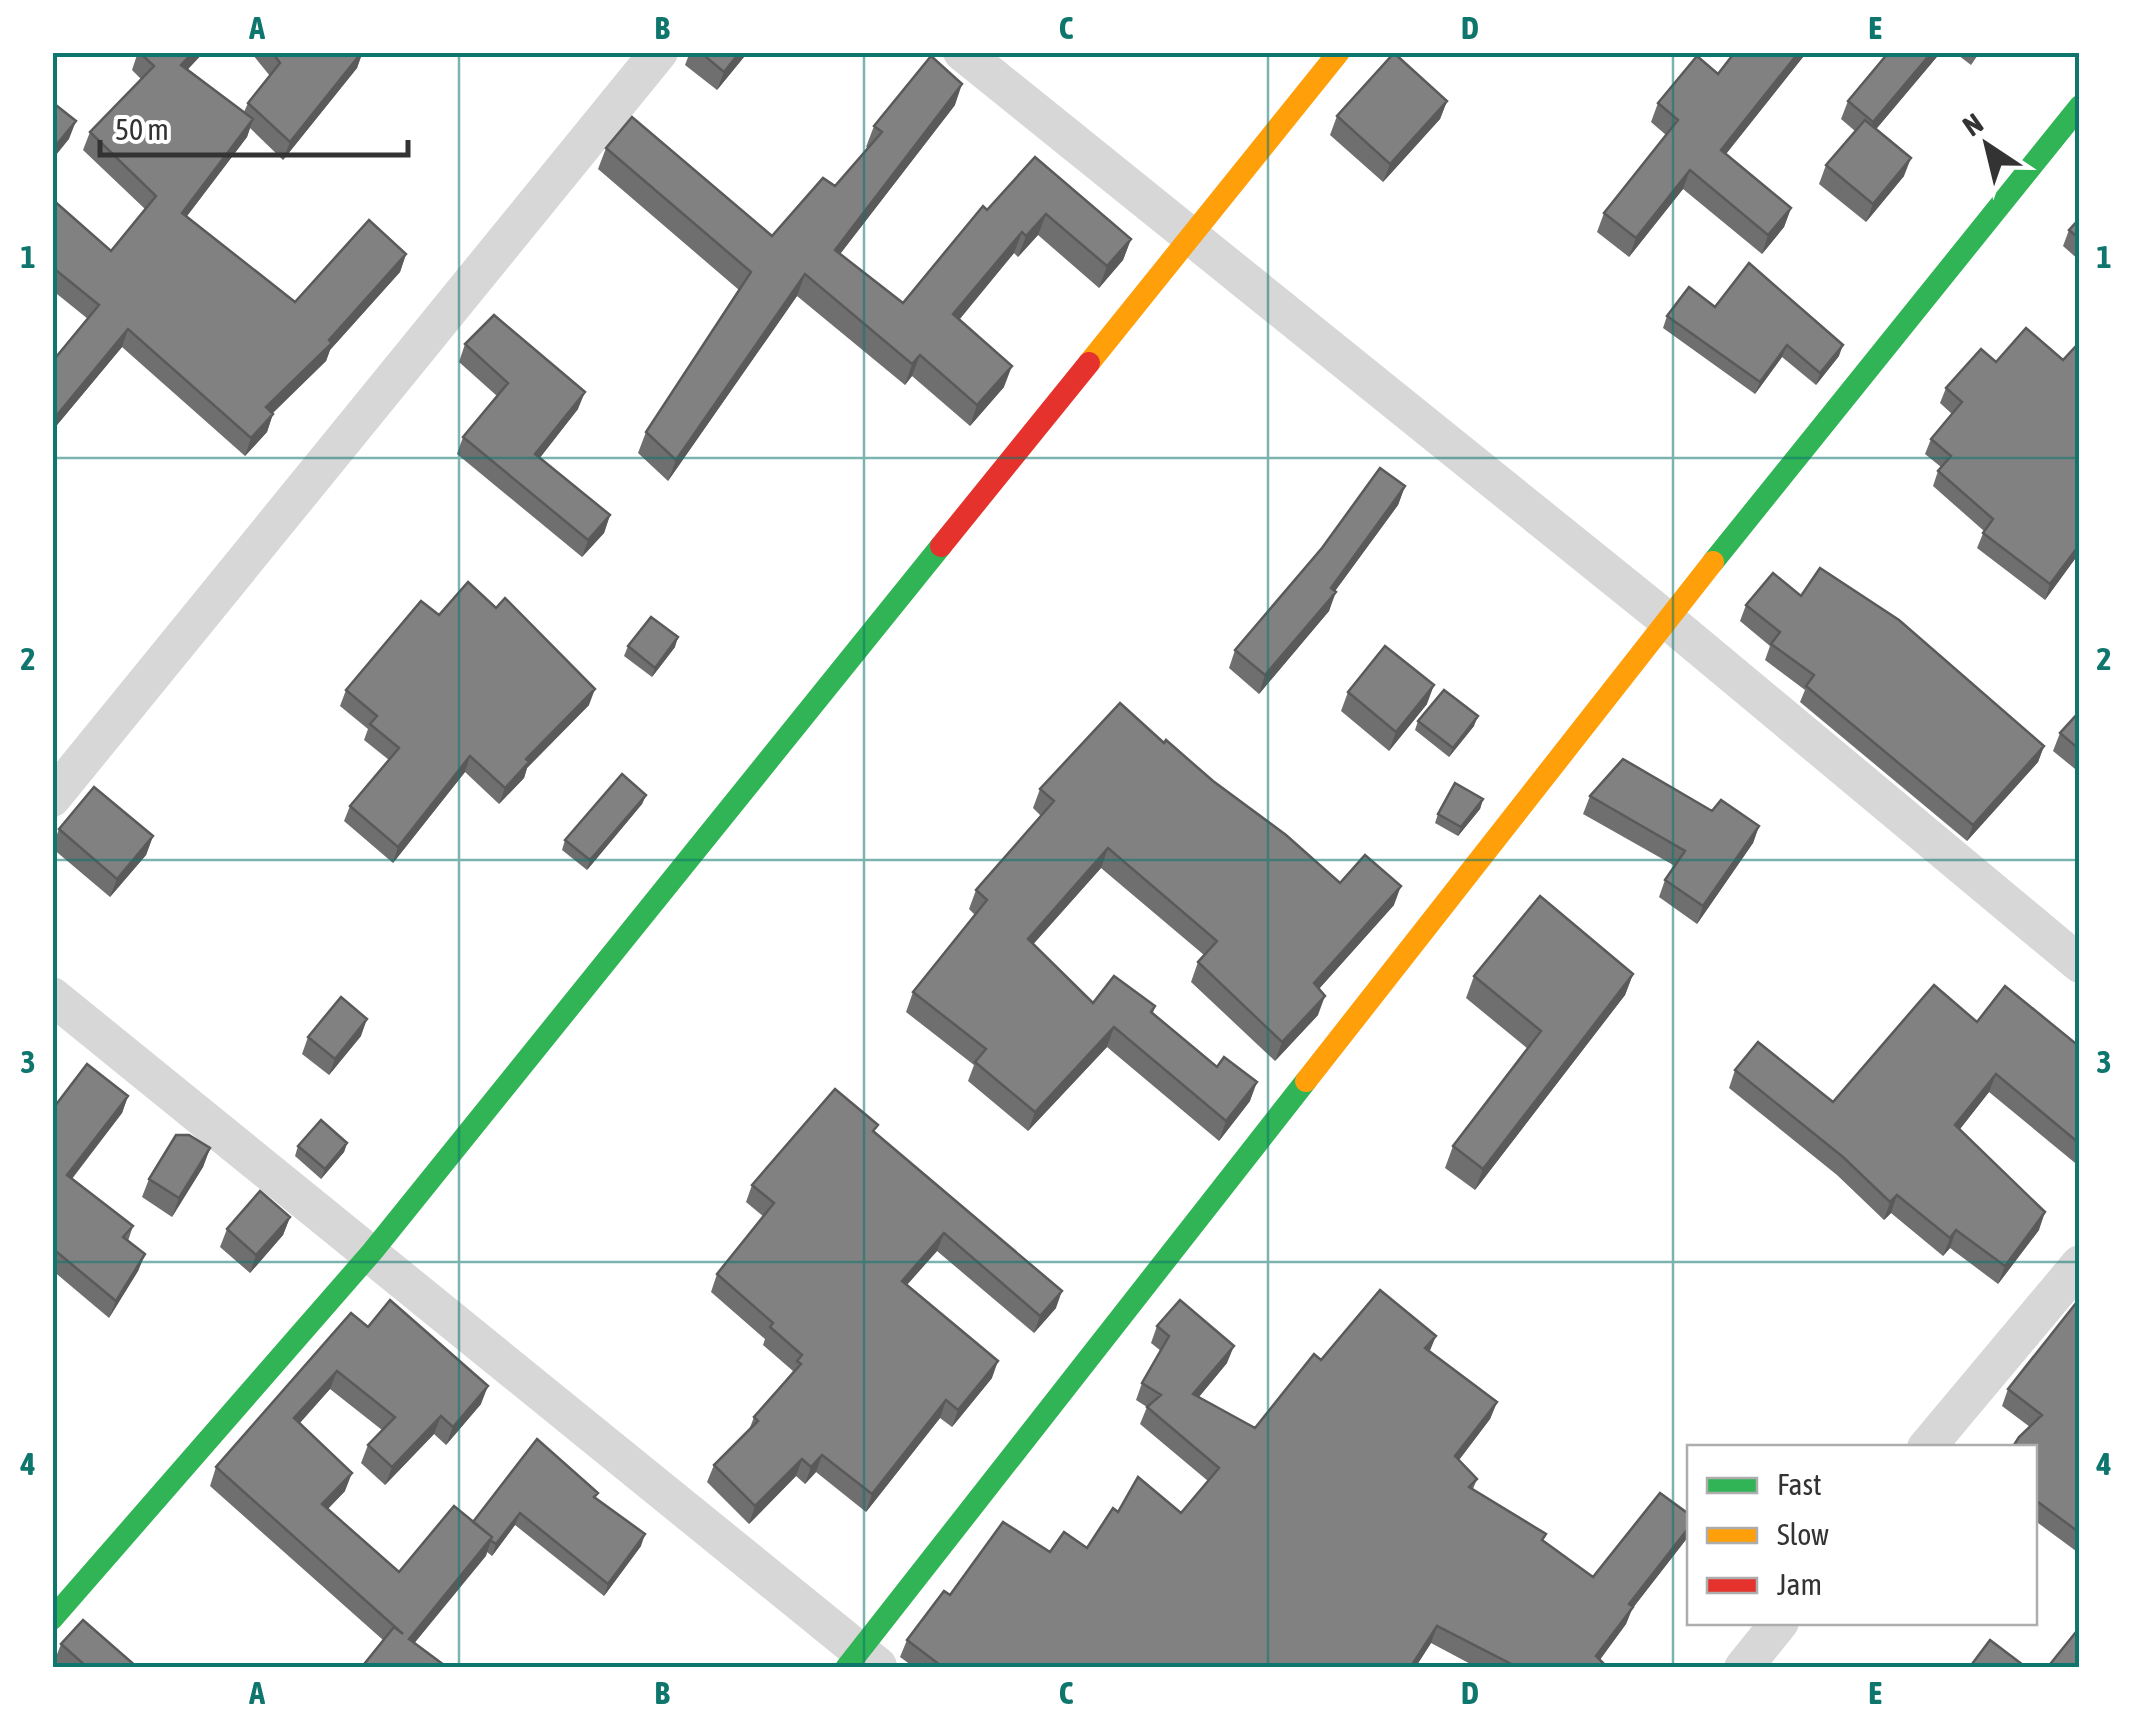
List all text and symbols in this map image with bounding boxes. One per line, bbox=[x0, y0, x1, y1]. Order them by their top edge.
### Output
text: A bbox=[248, 9, 265, 46]
text: B bbox=[654, 9, 670, 46]
text: C bbox=[1059, 9, 1074, 46]
text: D bbox=[1461, 9, 1479, 46]
text: E bbox=[1868, 9, 1882, 46]
scale bar bbox=[100, 95, 408, 157]
north arrow bbox=[1937, 95, 2037, 195]
text: N bbox=[1957, 107, 1989, 142]
text: 50 m bbox=[115, 112, 169, 146]
text: 1 bbox=[20, 238, 36, 275]
text: 1 bbox=[2096, 238, 2112, 275]
text: 2 bbox=[20, 640, 36, 677]
text: 2 bbox=[2096, 640, 2112, 677]
text: 3 bbox=[20, 1043, 36, 1080]
text: 3 bbox=[2096, 1043, 2112, 1080]
text: 4 bbox=[19, 1445, 36, 1482]
legend bbox=[1687, 1445, 2037, 1625]
text: 4 bbox=[2095, 1445, 2112, 1482]
text: Fast bbox=[1777, 1467, 1822, 1501]
text: Slow bbox=[1777, 1517, 1829, 1551]
text: Jam bbox=[1777, 1567, 1822, 1601]
text: A bbox=[248, 1674, 265, 1711]
text: B bbox=[654, 1674, 670, 1711]
text: C bbox=[1059, 1674, 1074, 1711]
text: D bbox=[1461, 1674, 1479, 1711]
text: E bbox=[1868, 1674, 1882, 1711]

